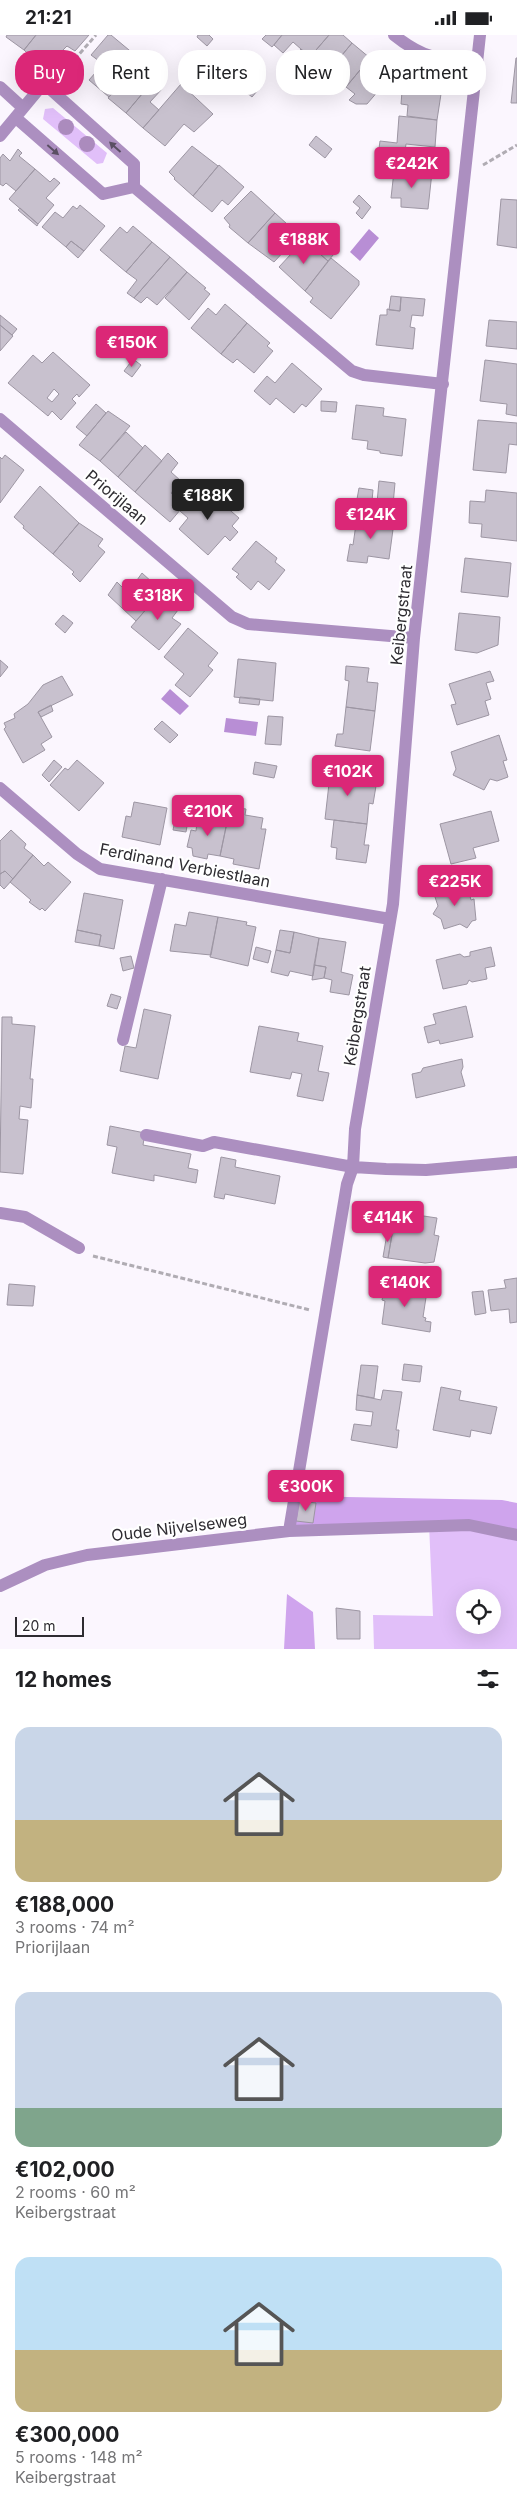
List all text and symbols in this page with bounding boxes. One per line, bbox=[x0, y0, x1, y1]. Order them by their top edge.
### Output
text: 21:21 bbox=[25, 6, 72, 29]
chip: Buy bbox=[15, 50, 84, 95]
chip: Rent bbox=[94, 50, 168, 95]
chip: Filters bbox=[178, 50, 266, 95]
chip: New bbox=[276, 50, 350, 95]
chip: Apartment bbox=[360, 50, 486, 95]
one-way arrow bbox=[109, 141, 121, 153]
one-way arrow bbox=[46, 144, 58, 156]
pin: €242K bbox=[377, 147, 447, 189]
text: €242K bbox=[385, 153, 439, 173]
pin: €188K bbox=[269, 223, 339, 265]
text: €188K bbox=[279, 229, 329, 249]
pin: €150K bbox=[97, 325, 167, 368]
text: €150K bbox=[107, 332, 157, 352]
street label: Priorijlaan bbox=[82, 465, 152, 529]
pin: €188K bbox=[173, 479, 243, 521]
text: €188K bbox=[183, 485, 233, 505]
pin: €124K bbox=[336, 497, 406, 540]
text: €124K bbox=[346, 504, 396, 524]
street label: Keibergstraat bbox=[386, 564, 416, 666]
pin: €318K bbox=[123, 579, 193, 621]
text: €318K bbox=[133, 585, 183, 605]
pin: €102K bbox=[313, 755, 383, 797]
text: €102K bbox=[323, 761, 373, 781]
pin: €210K bbox=[173, 795, 243, 837]
text: €210K bbox=[183, 801, 233, 821]
street label: Ferdinand Verbiestlaan bbox=[98, 839, 272, 891]
pin: €225K bbox=[420, 865, 490, 907]
text: €225K bbox=[429, 871, 481, 891]
street label: Keibergstraat bbox=[339, 965, 375, 1067]
pin: €414K bbox=[353, 1201, 423, 1243]
text: €414K bbox=[363, 1207, 413, 1227]
pin: €140K bbox=[370, 1265, 440, 1308]
text: €140K bbox=[380, 1272, 430, 1292]
pin: €300K bbox=[271, 1469, 341, 1512]
text: €300K bbox=[279, 1476, 333, 1496]
street label: Oude Nijvelseweg bbox=[110, 1509, 248, 1545]
map controls bbox=[456, 1589, 501, 1634]
button: locate bbox=[456, 1589, 501, 1634]
scale bar bbox=[15, 1614, 84, 1637]
text: 20 m bbox=[22, 1617, 56, 1634]
icon: filters bbox=[474, 1665, 502, 1693]
text: 12 homes bbox=[15, 1667, 112, 1692]
icon: home bbox=[214, 1759, 304, 1849]
text: €188,000 bbox=[15, 1892, 114, 1917]
text: 3 rooms · 74 m² bbox=[15, 1917, 134, 1937]
text: Priorijlaan bbox=[15, 1937, 90, 1957]
icon: home bbox=[214, 2024, 304, 2114]
text: €102,000 bbox=[15, 2157, 115, 2182]
text: 2 rooms · 60 m² bbox=[15, 2182, 136, 2202]
text: Keibergstraat bbox=[15, 2202, 116, 2222]
icon: home bbox=[214, 2289, 304, 2379]
text: €300,000 bbox=[15, 2422, 120, 2447]
text: 5 rooms · 148 m² bbox=[15, 2447, 143, 2467]
text: Keibergstraat bbox=[15, 2467, 116, 2487]

